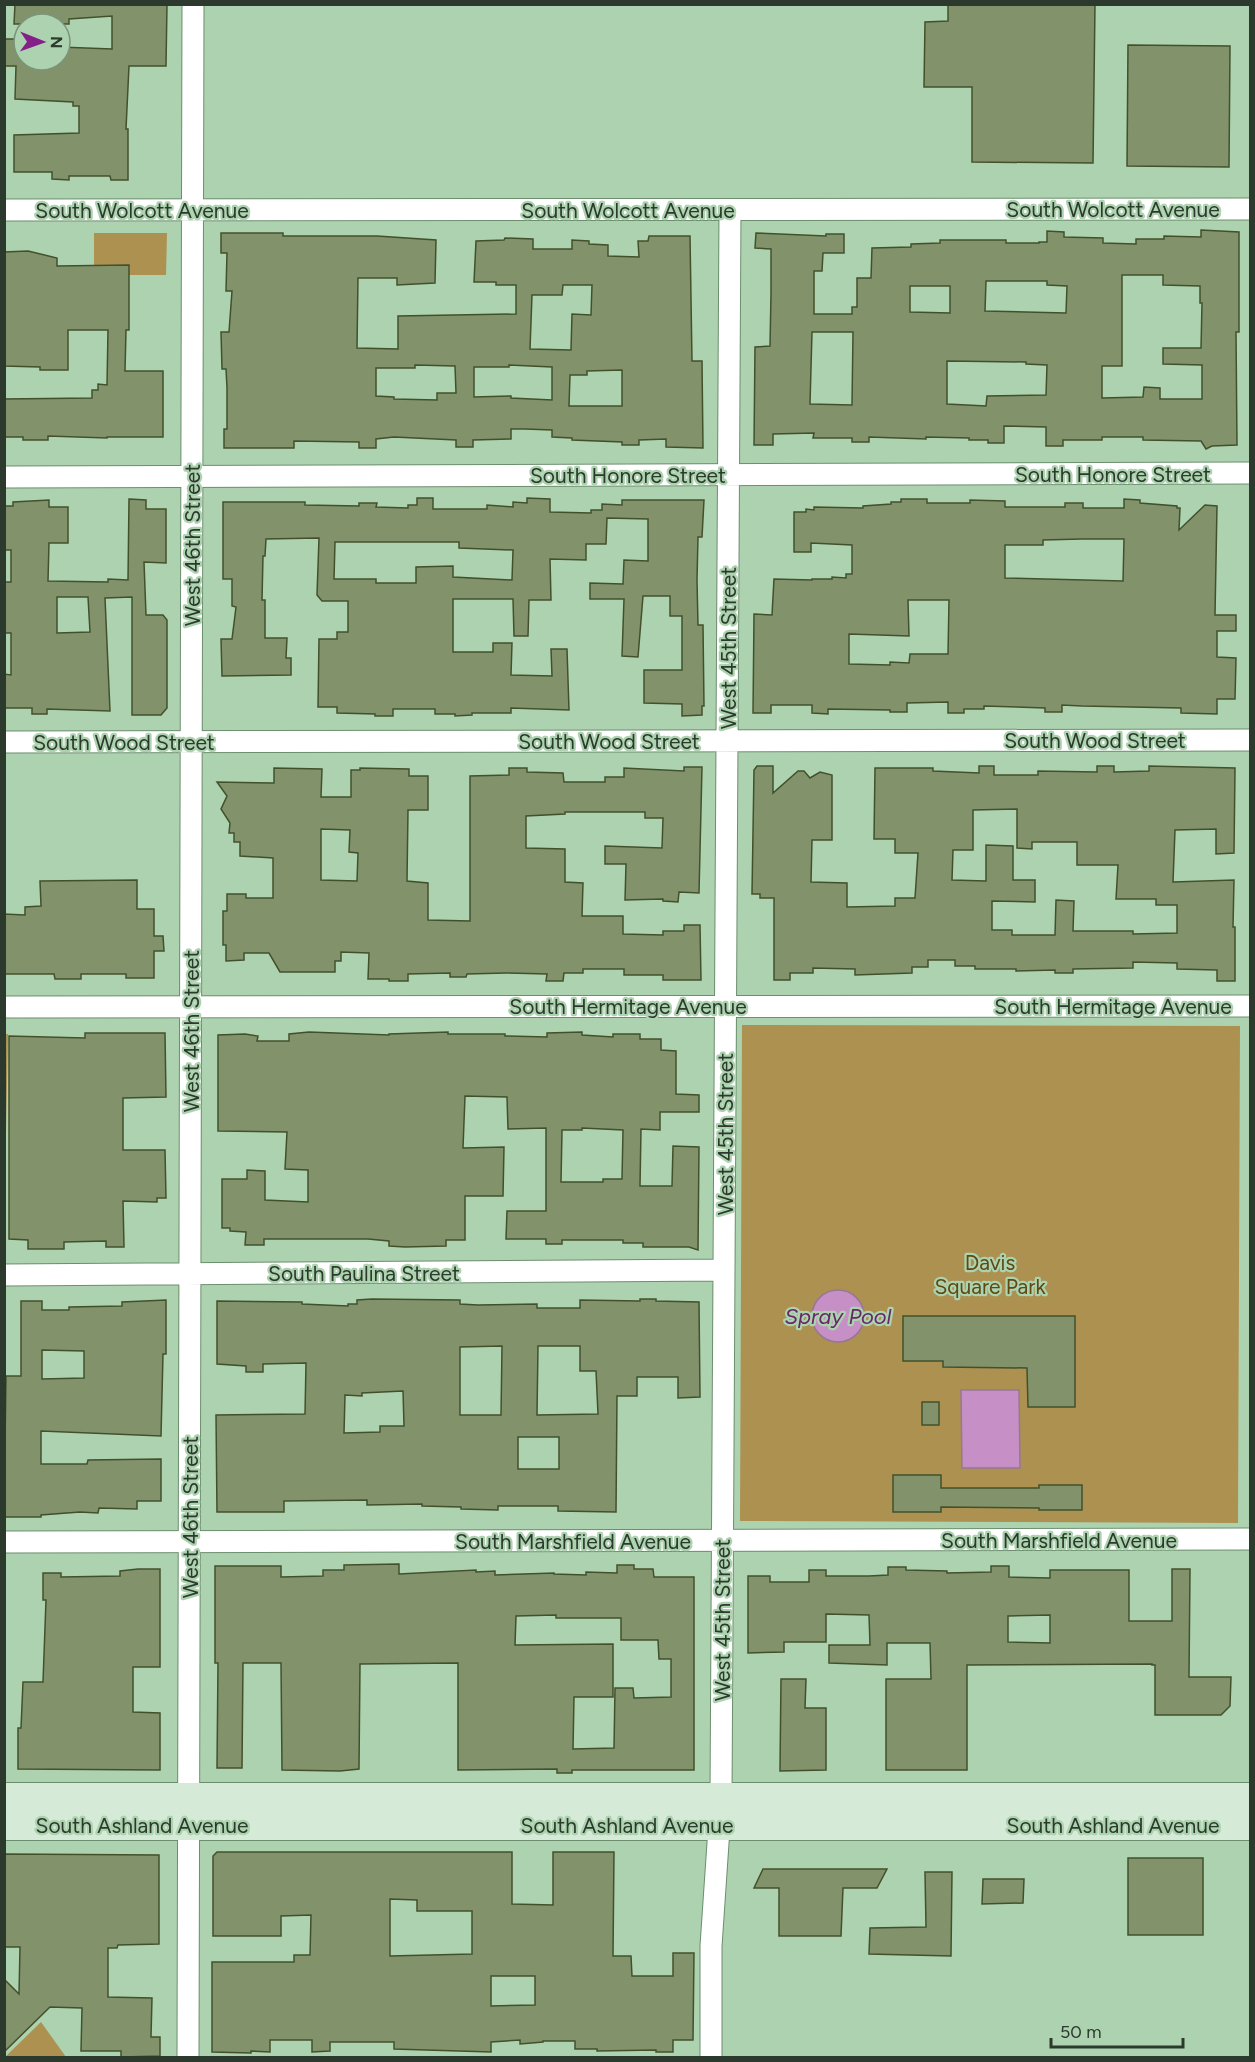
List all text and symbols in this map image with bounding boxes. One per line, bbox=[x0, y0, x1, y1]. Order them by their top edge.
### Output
north arrow bbox=[12, 12, 72, 72]
text: N bbox=[47, 36, 66, 49]
street label: South Wolcott Avenue bbox=[1006, 197, 1220, 222]
street label: South Wolcott Avenue bbox=[35, 198, 249, 223]
street label: South Wolcott Avenue bbox=[521, 198, 735, 223]
street label: South Honore Street bbox=[1015, 462, 1211, 487]
street label: South Honore Street bbox=[530, 463, 726, 488]
street label: West 46th Street bbox=[180, 464, 205, 626]
street label: West 45th Street bbox=[716, 567, 741, 729]
street label: South Wood Street bbox=[1004, 728, 1186, 753]
street label: South Wood Street bbox=[518, 729, 700, 754]
street label: South Wood Street bbox=[33, 730, 215, 755]
street label: West 46th Street bbox=[179, 950, 204, 1112]
street label: South Hermitage Avenue bbox=[509, 994, 747, 1019]
street label: South Hermitage Avenue bbox=[994, 994, 1232, 1019]
street label: West 45th Street bbox=[713, 1053, 738, 1215]
park label: Davis Square Park bbox=[934, 1250, 1046, 1299]
street label: South Paulina Street bbox=[268, 1261, 460, 1286]
water label: Spray Pool bbox=[785, 1303, 892, 1330]
street label: West 46th Street bbox=[178, 1436, 203, 1598]
street label: South Marshfield Avenue bbox=[941, 1528, 1177, 1553]
street label: South Marshfield Avenue bbox=[455, 1529, 691, 1554]
street label: West 45th Street bbox=[710, 1539, 735, 1701]
street label: South Ashland Avenue bbox=[36, 1813, 248, 1838]
street label: South Ashland Avenue bbox=[521, 1813, 733, 1838]
street label: South Ashland Avenue bbox=[1007, 1813, 1219, 1838]
scale bar bbox=[1051, 2011, 1183, 2049]
text: 50 m bbox=[1060, 2021, 1102, 2043]

